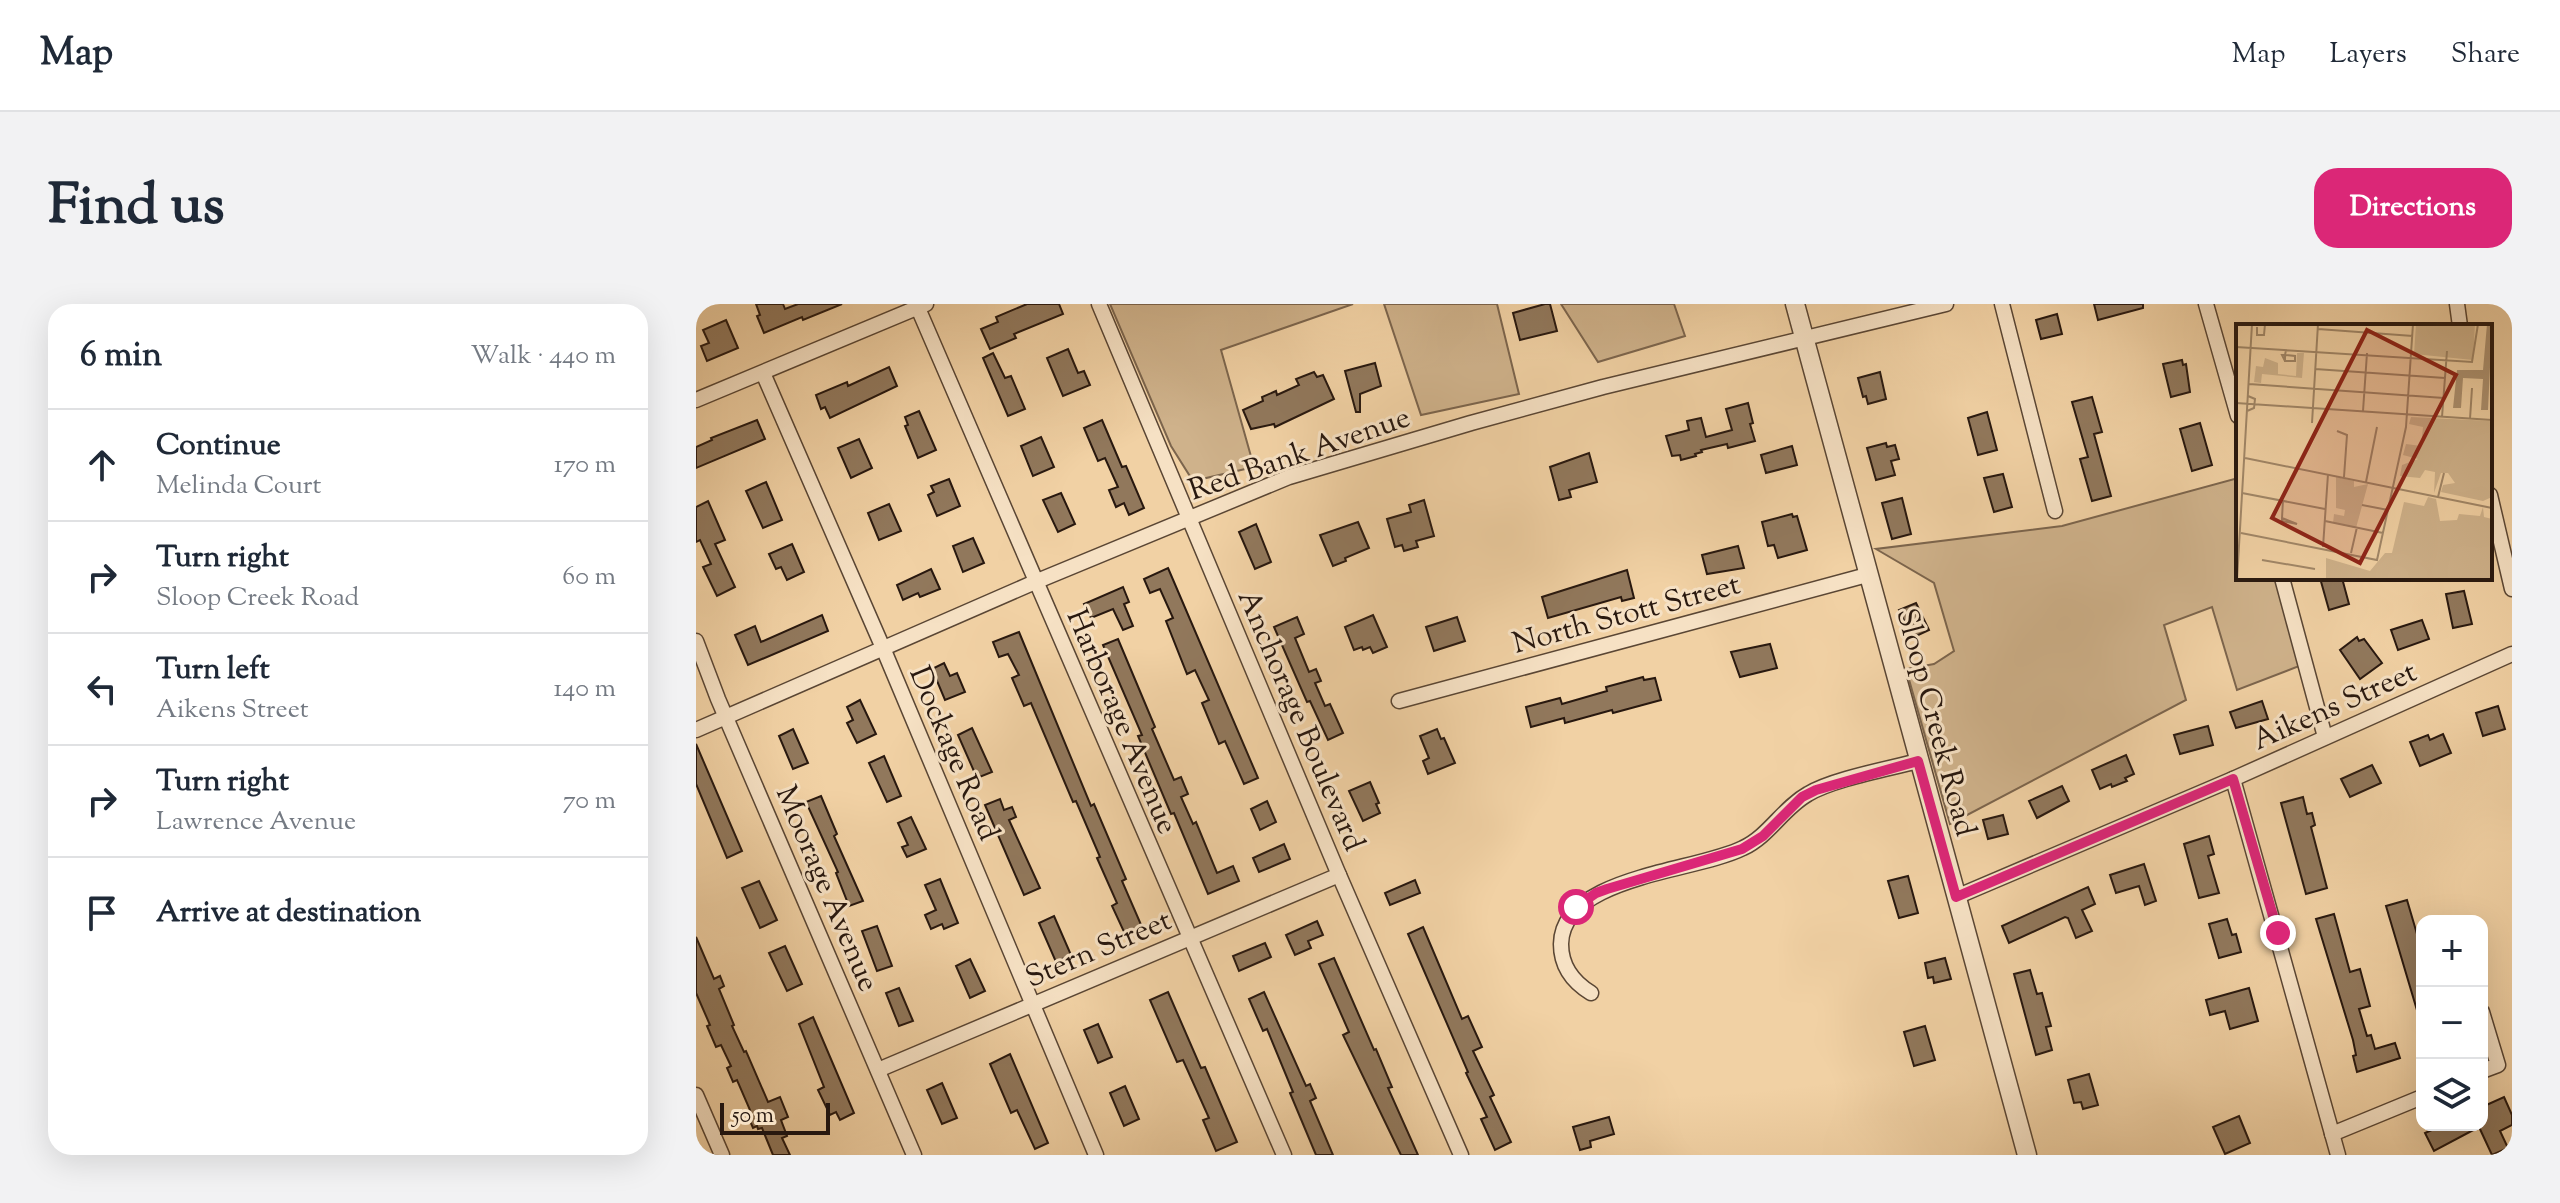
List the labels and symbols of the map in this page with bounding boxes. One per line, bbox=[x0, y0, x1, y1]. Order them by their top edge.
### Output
inset map bbox=[2236, 324, 2492, 580]
street label: Red Bank Avenue bbox=[1183, 397, 1416, 513]
street label: North Stott Street bbox=[1508, 564, 1745, 666]
street label: Anchorage Boulevard bbox=[1225, 584, 1374, 858]
street label: Harborage Avenue bbox=[1054, 603, 1188, 841]
street label: Sloop Creek Road bbox=[1883, 604, 1986, 842]
street label: Aikens Street bbox=[2246, 652, 2424, 763]
street label: Dockage Road bbox=[897, 660, 1009, 848]
street label: Moorage Avenue bbox=[763, 779, 888, 998]
route start bbox=[1558, 889, 1594, 925]
street label: Stern Street bbox=[1019, 900, 1179, 1000]
route end bbox=[2260, 915, 2296, 951]
scale bar bbox=[720, 1099, 830, 1135]

